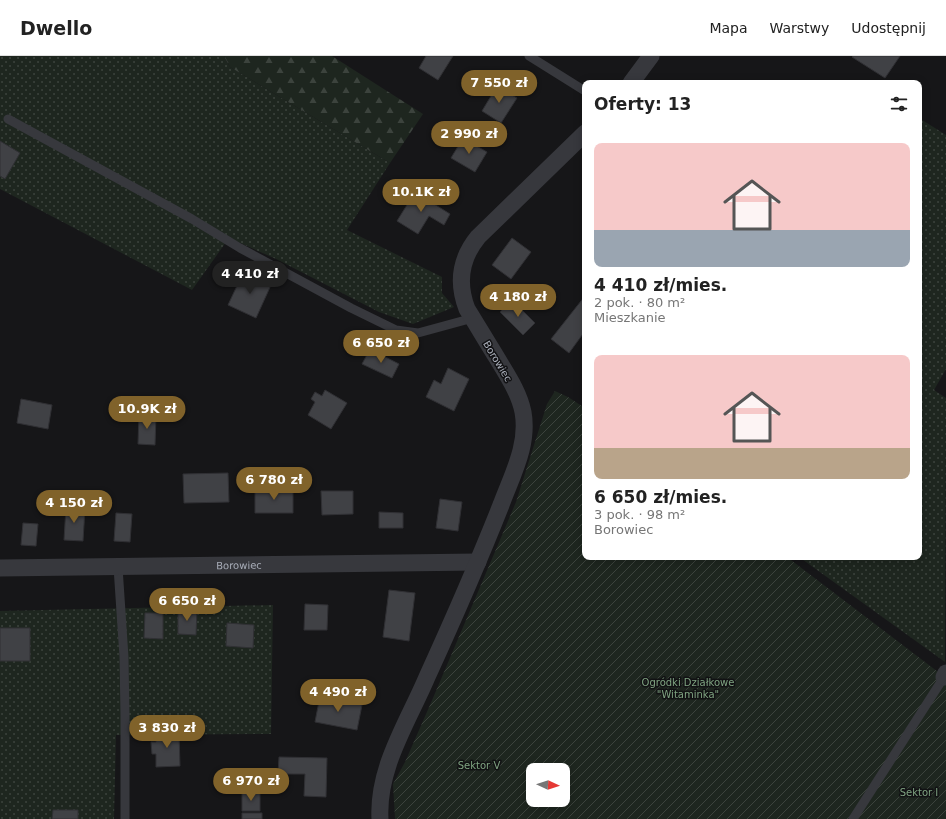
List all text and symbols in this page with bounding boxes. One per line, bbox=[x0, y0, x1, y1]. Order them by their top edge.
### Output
text: Dwello bbox=[20, 17, 92, 39]
text: Mapa bbox=[709, 20, 748, 36]
text: Warstwy bbox=[770, 20, 829, 36]
text: Udostępnij bbox=[851, 20, 926, 36]
pin: 7 550 zł bbox=[458, 70, 540, 104]
text: 7 550 zł bbox=[470, 75, 528, 90]
icon: filters bbox=[888, 93, 910, 115]
text: Oferty: 13 bbox=[594, 94, 691, 114]
pin: 2 990 zł bbox=[428, 121, 510, 155]
text: 2 990 zł bbox=[440, 126, 498, 141]
icon: home bbox=[716, 169, 788, 241]
pin: 10.1K zł bbox=[380, 179, 462, 213]
text: 10.1K zł bbox=[391, 184, 451, 199]
pin: 4 410 zł bbox=[209, 261, 291, 295]
text: 4 410 zł bbox=[221, 266, 279, 281]
text: 4 410 zł/mies. bbox=[594, 275, 727, 295]
pin: 4 180 zł bbox=[477, 284, 559, 318]
text: 4 180 zł bbox=[489, 289, 547, 304]
text: 2 pok. · 80 m² bbox=[594, 295, 685, 310]
text: Mieszkanie bbox=[594, 310, 666, 325]
pin: 6 650 zł bbox=[340, 330, 422, 364]
text: 6 650 zł bbox=[352, 335, 410, 350]
street label: Borowiec bbox=[481, 339, 514, 384]
icon: home bbox=[716, 381, 788, 453]
pin: 10.9K zł bbox=[106, 396, 188, 430]
text: 10.9K zł bbox=[117, 401, 177, 416]
pin: 6 780 zł bbox=[233, 467, 315, 501]
text: 6 780 zł bbox=[245, 472, 303, 487]
text: 6 650 zł/mies. bbox=[594, 487, 727, 507]
pin: 4 150 zł bbox=[33, 490, 115, 524]
text: 4 150 zł bbox=[45, 495, 103, 510]
text: 3 pok. · 98 m² bbox=[594, 507, 685, 522]
text: Borowiec bbox=[594, 522, 653, 537]
street label: Borowiec bbox=[216, 560, 262, 571]
pin: 6 650 zł bbox=[146, 588, 228, 622]
text: 6 650 zł bbox=[158, 593, 216, 608]
park label: Ogródki Działkowe "Witaminka" bbox=[642, 677, 734, 700]
pin: 4 490 zł bbox=[297, 679, 379, 713]
text: 4 490 zł bbox=[309, 684, 367, 699]
pin: 3 830 zł bbox=[126, 715, 208, 749]
text: 3 830 zł bbox=[138, 720, 196, 735]
park label: Sektor V bbox=[458, 760, 500, 771]
north arrow bbox=[526, 763, 570, 807]
map controls bbox=[526, 763, 570, 807]
pin: 6 970 zł bbox=[210, 768, 292, 802]
text: 6 970 zł bbox=[222, 773, 280, 788]
park label: Sektor I bbox=[900, 787, 938, 798]

